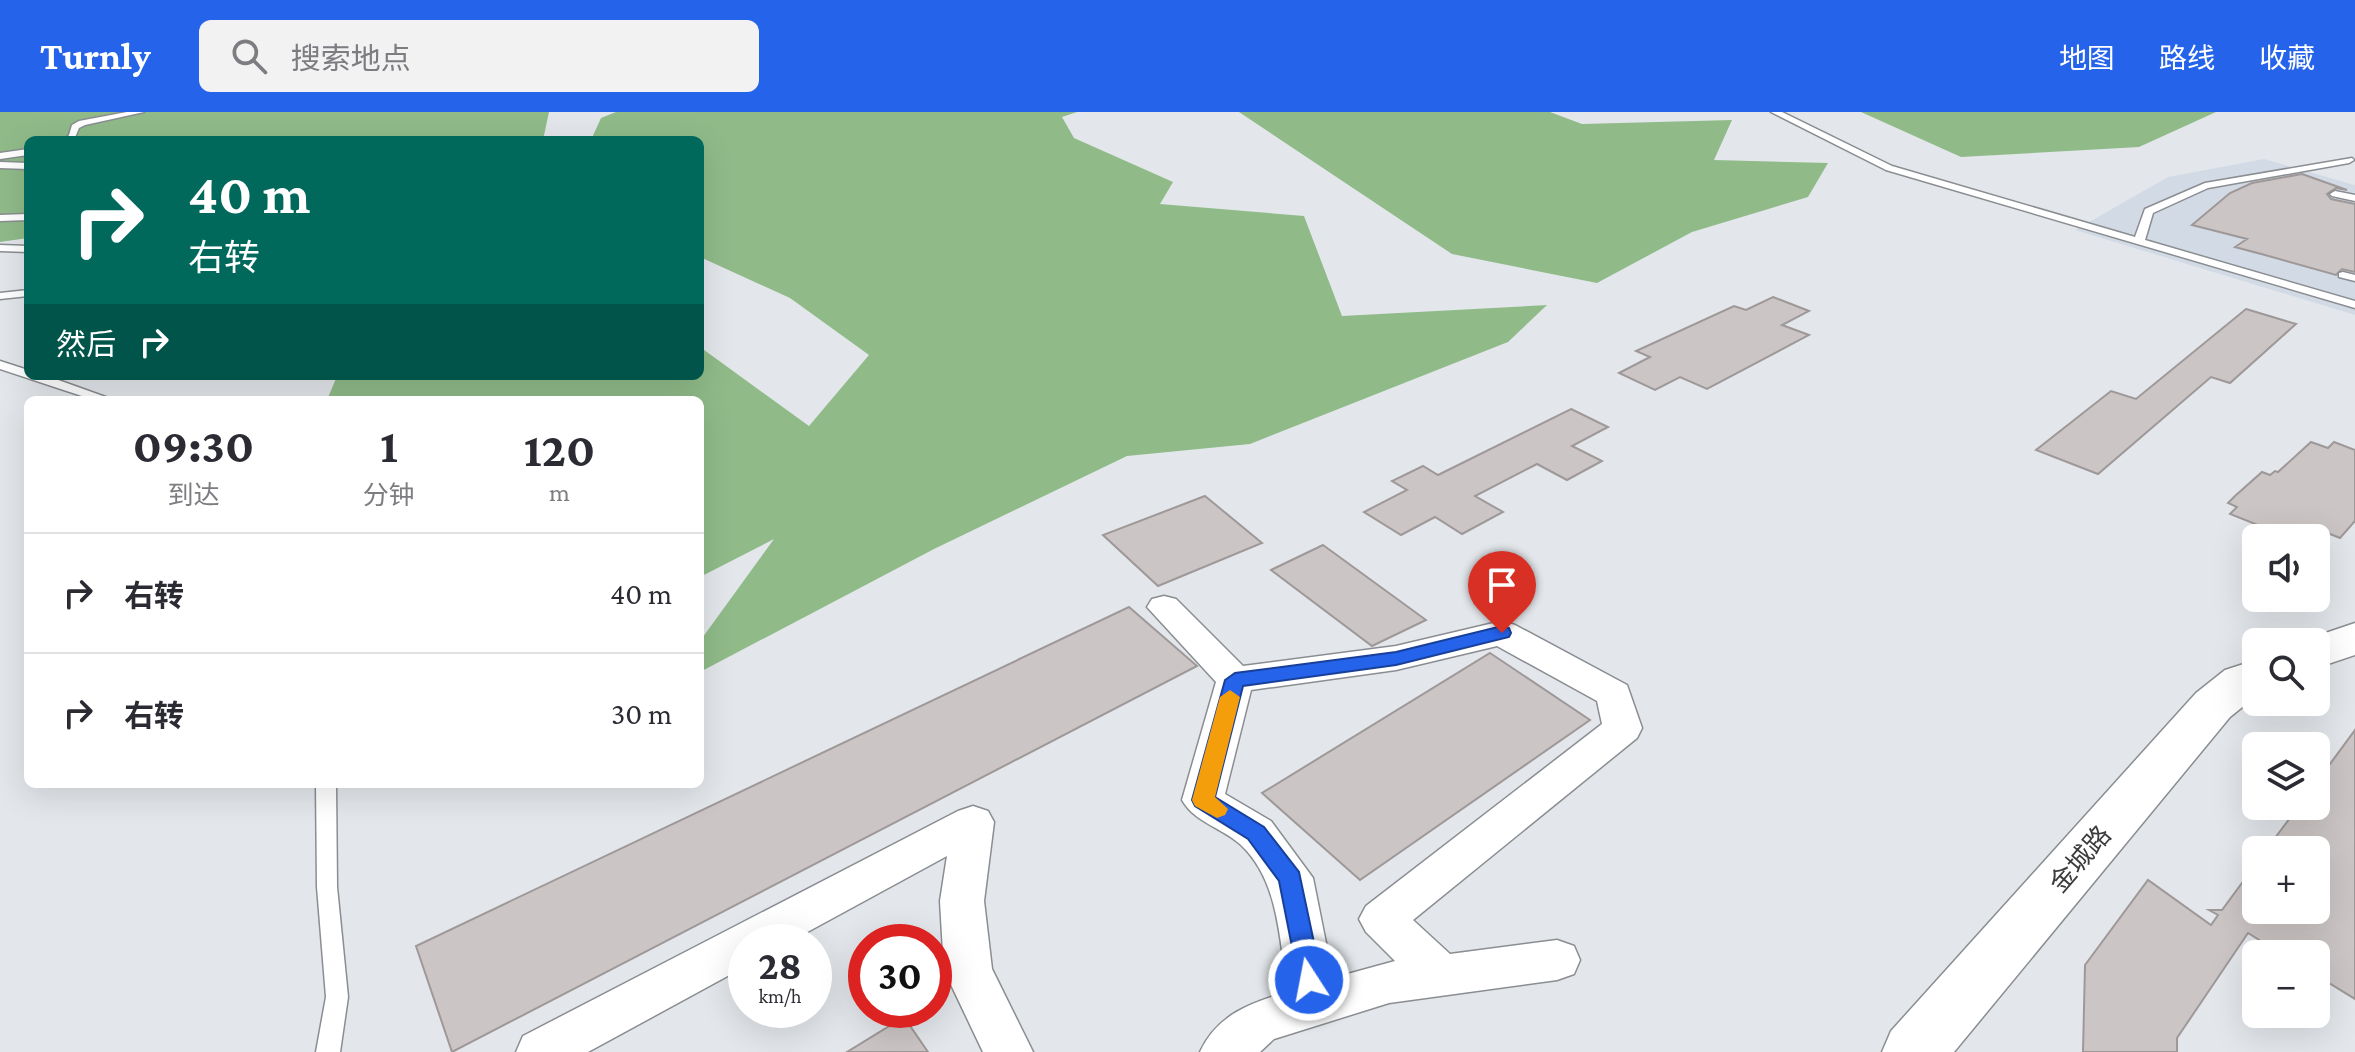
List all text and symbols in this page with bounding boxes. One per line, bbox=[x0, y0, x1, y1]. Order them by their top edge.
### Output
search box bbox=[199, 20, 759, 92]
icon: search bbox=[227, 34, 271, 78]
text: Turnly bbox=[40, 35, 151, 77]
text: 搜索地点 bbox=[291, 42, 411, 75]
text: 地图 bbox=[2059, 43, 2115, 74]
text: 路线 bbox=[2159, 43, 2215, 74]
text: 收藏 bbox=[2259, 43, 2315, 74]
text: 40 m bbox=[188, 163, 310, 225]
icon: right bbox=[56, 168, 160, 272]
text: 右转 bbox=[188, 238, 260, 278]
icon: right bbox=[132, 320, 176, 364]
text: 然后 bbox=[56, 328, 116, 361]
text: 09:30 bbox=[133, 419, 254, 472]
text: 1 bbox=[380, 419, 398, 472]
text: 120 bbox=[524, 423, 595, 476]
text: m bbox=[549, 478, 570, 507]
text: 到达 bbox=[167, 481, 219, 510]
text: 分钟 bbox=[363, 481, 415, 510]
map controls bbox=[2242, 524, 2330, 1028]
button: sound bbox=[2242, 524, 2330, 612]
pin bbox=[1468, 551, 1536, 633]
icon: arrive bbox=[1480, 563, 1524, 607]
icon: right bbox=[56, 571, 100, 615]
text: 40 m bbox=[610, 577, 672, 610]
text: 右转 bbox=[124, 579, 184, 612]
button: search bbox=[2242, 628, 2330, 716]
icon: right bbox=[56, 691, 100, 735]
text: 30 m bbox=[611, 697, 672, 730]
text: 右转 bbox=[124, 699, 184, 732]
button: layers bbox=[2242, 732, 2330, 820]
street label: 金城路 bbox=[2044, 820, 2117, 898]
button: + bbox=[2242, 836, 2330, 924]
speed limit sign: 30 bbox=[848, 924, 952, 1028]
position arrow bbox=[1267, 938, 1351, 1022]
button: − bbox=[2242, 940, 2330, 1028]
text: 28 bbox=[758, 943, 802, 988]
text: km/h bbox=[758, 985, 802, 1007]

